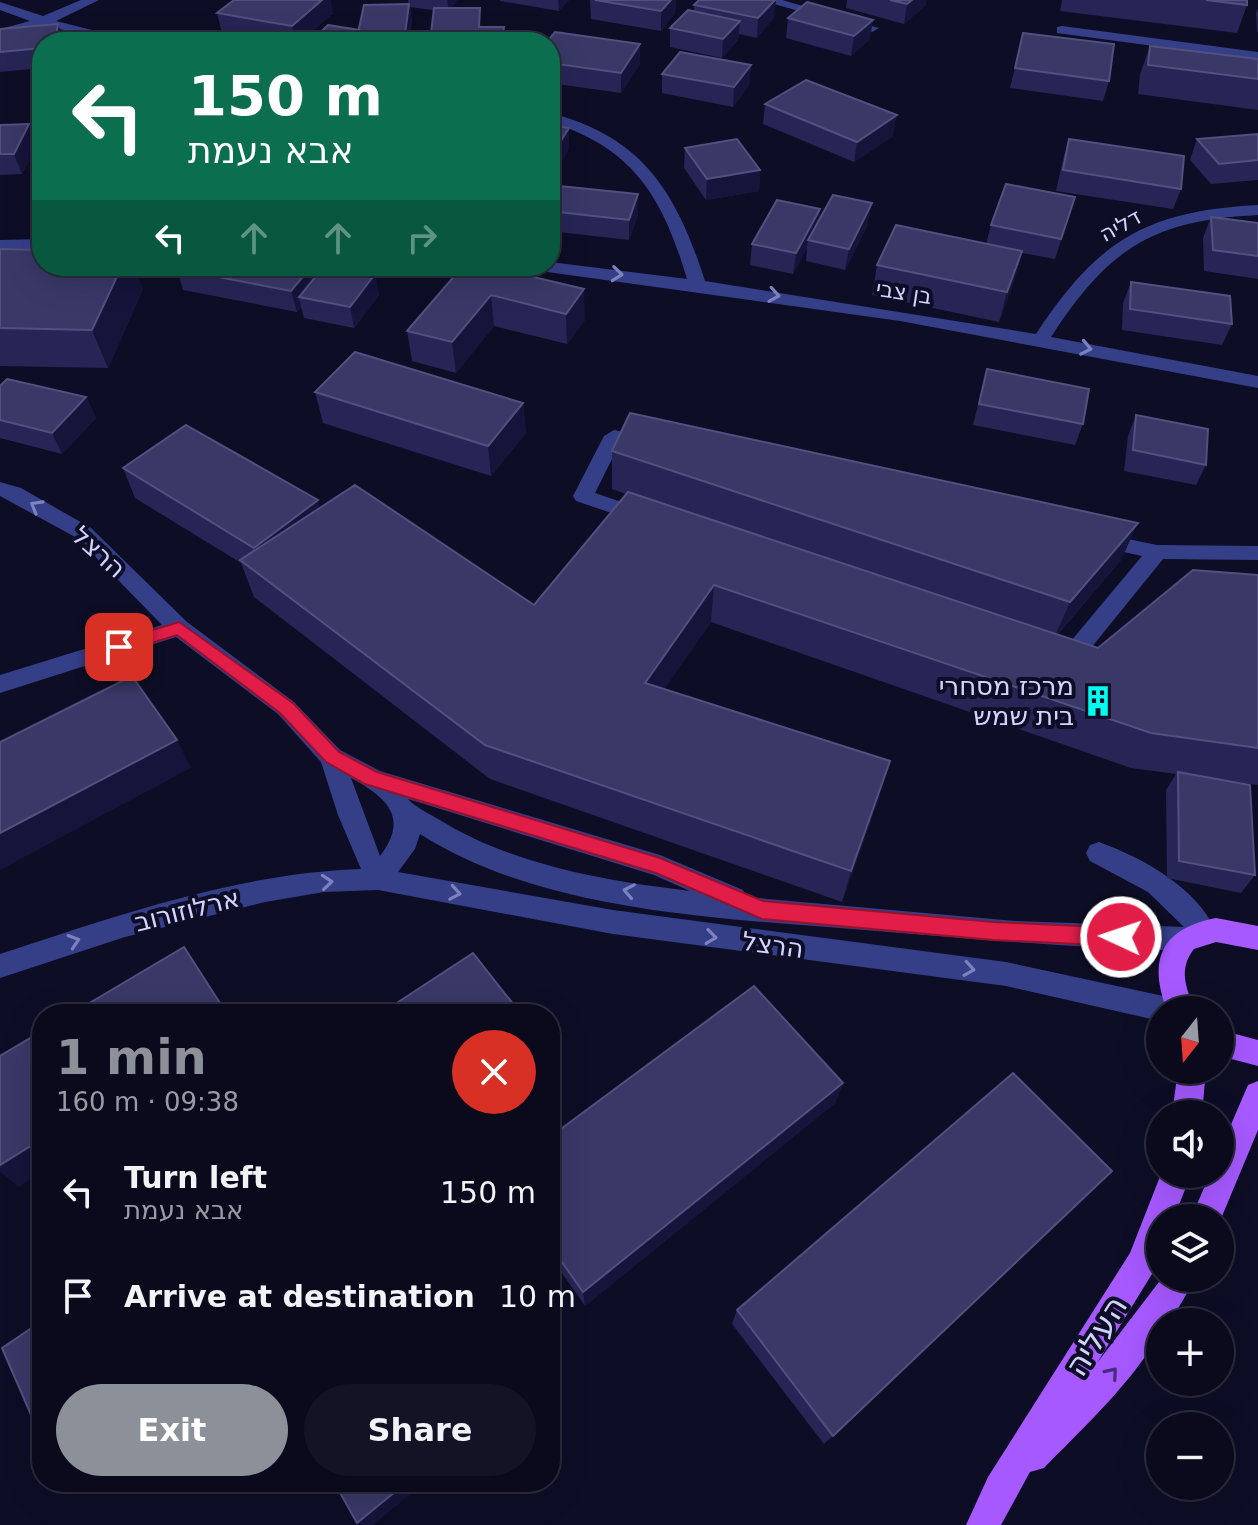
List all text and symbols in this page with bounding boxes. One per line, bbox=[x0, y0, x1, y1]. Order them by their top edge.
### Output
text: 150 m bbox=[188, 63, 383, 128]
icon: left bbox=[56, 64, 160, 168]
text: אבא נעמת bbox=[188, 130, 353, 171]
street label: דליה bbox=[1095, 204, 1145, 247]
icon: left bbox=[148, 216, 192, 260]
icon: ahead bbox=[232, 216, 276, 260]
icon: ahead bbox=[316, 216, 360, 260]
icon: right bbox=[400, 216, 444, 260]
one-way arrow bbox=[611, 265, 624, 282]
street label: בן צבי bbox=[874, 276, 934, 309]
one-way arrow bbox=[767, 286, 781, 303]
one-way arrow bbox=[1079, 338, 1093, 355]
one-way arrow bbox=[29, 500, 44, 515]
street label: הרצל bbox=[66, 520, 132, 584]
pin bbox=[85, 613, 153, 681]
icon: arrive bbox=[97, 625, 141, 669]
place label: מרכז מסחרי בית שמש bbox=[939, 671, 1074, 731]
building icon: מרכז מסחרי בית שמש bbox=[1081, 684, 1115, 718]
one-way arrow bbox=[321, 874, 334, 891]
street label: ארלוזורוב bbox=[132, 883, 242, 937]
one-way arrow bbox=[622, 883, 636, 900]
one-way arrow bbox=[448, 884, 462, 901]
position arrow bbox=[1079, 895, 1163, 979]
street label: הרצל bbox=[740, 926, 806, 964]
one-way arrow bbox=[705, 928, 718, 945]
one-way arrow bbox=[66, 935, 80, 951]
one-way arrow bbox=[963, 960, 976, 977]
north arrow bbox=[1146, 996, 1234, 1084]
map controls bbox=[1146, 996, 1234, 1500]
text: 1 min bbox=[56, 1029, 207, 1085]
button: close bbox=[452, 1030, 536, 1114]
text: 160 m · 09:38 bbox=[56, 1087, 239, 1117]
button: sound bbox=[1146, 1100, 1234, 1188]
text: Turn left bbox=[124, 1160, 267, 1195]
icon: left bbox=[56, 1170, 100, 1214]
text: 150 m bbox=[440, 1175, 536, 1210]
text: אבא נעמת bbox=[124, 1195, 244, 1225]
button: layers bbox=[1146, 1204, 1234, 1292]
icon: arrive bbox=[56, 1274, 100, 1318]
text: Arrive at destination bbox=[124, 1279, 475, 1314]
text: 10 m bbox=[499, 1279, 576, 1314]
street label: העליה bbox=[1057, 1289, 1135, 1383]
button: + bbox=[1146, 1308, 1234, 1396]
one-way arrow bbox=[1102, 1367, 1117, 1382]
button: Exit bbox=[56, 1384, 288, 1476]
button: Share bbox=[304, 1384, 536, 1476]
button: − bbox=[1146, 1412, 1234, 1500]

